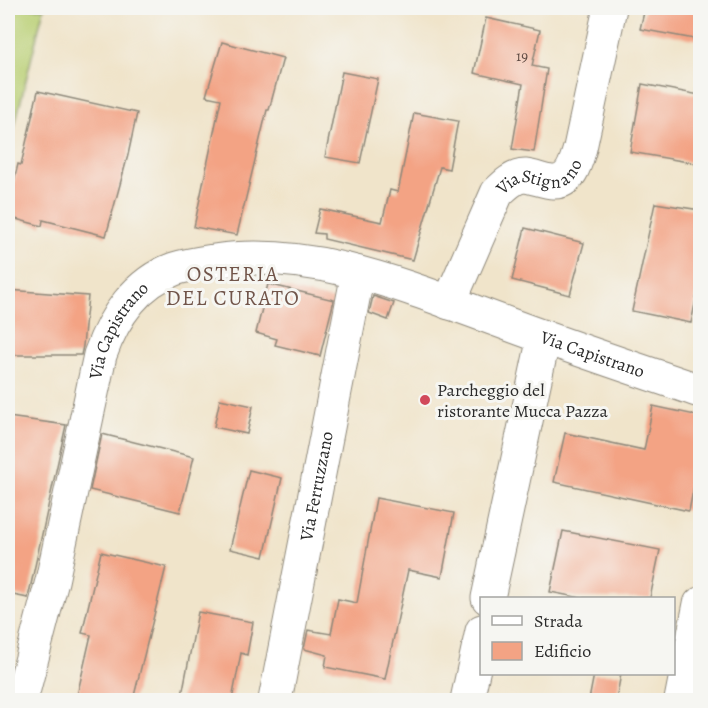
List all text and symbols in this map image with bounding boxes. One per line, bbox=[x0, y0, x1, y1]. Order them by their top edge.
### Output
house number: 19 bbox=[516, 46, 528, 66]
street label: Via Stignano bbox=[490, 156, 588, 200]
district label: OSTERIA DEL CURATO bbox=[166, 260, 300, 312]
street label: Via Capistrano bbox=[83, 276, 153, 382]
street label: Via Capistrano bbox=[536, 325, 648, 383]
place label: Parcheggio del ristorante Mucca Pazza bbox=[437, 378, 609, 423]
marker: Parcheggio del ristorante Mucca Pazza bbox=[418, 393, 432, 407]
street label: Via Ferruzzano bbox=[294, 429, 339, 544]
legend bbox=[480, 597, 675, 675]
text: Strada bbox=[534, 609, 583, 633]
text: Edificio bbox=[534, 639, 591, 663]

